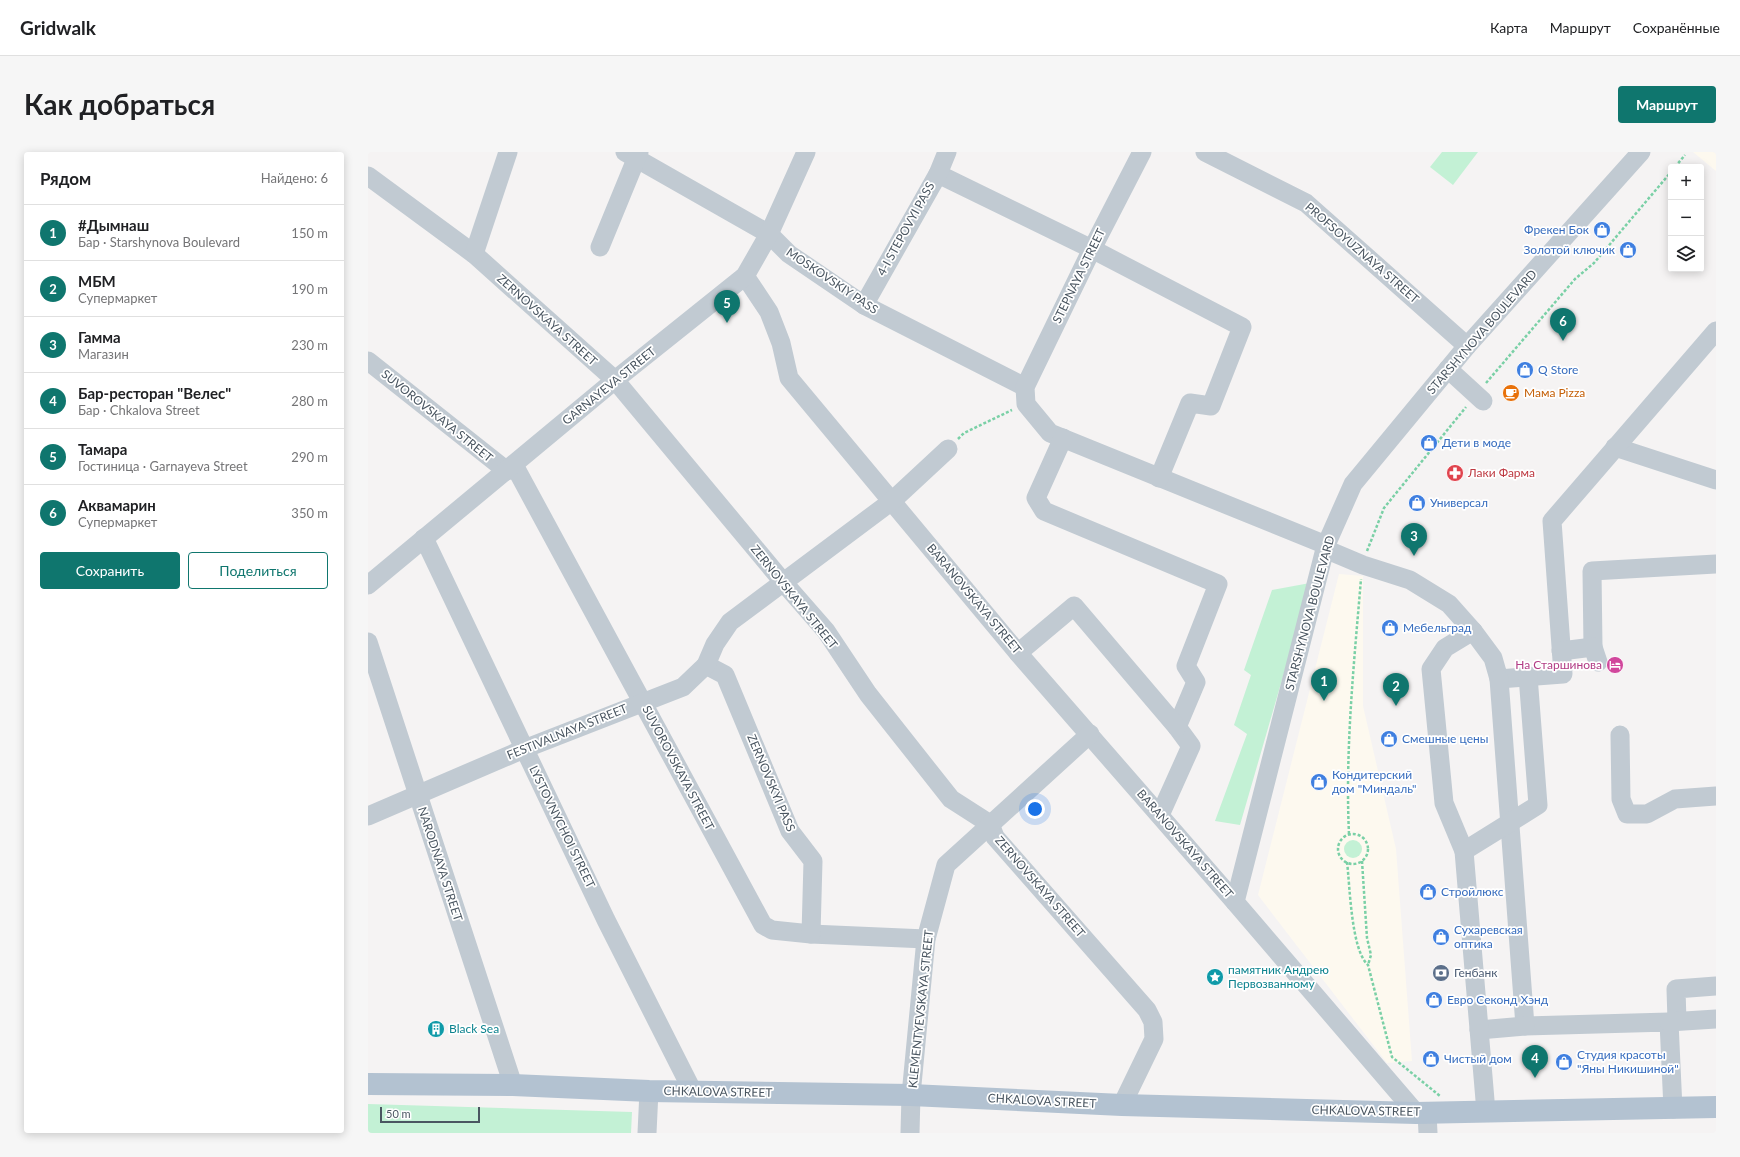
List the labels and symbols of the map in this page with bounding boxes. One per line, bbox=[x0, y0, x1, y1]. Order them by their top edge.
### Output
street label: 4-I STEPOVYI PASS bbox=[874, 179, 938, 278]
street label: PROFSOYUZNAYA STREET bbox=[1302, 199, 1422, 306]
shop icon: Фрекен Бок bbox=[1592, 220, 1612, 240]
place label: Фрекен Бок bbox=[1524, 222, 1590, 237]
street label: STEPNAYA STREET bbox=[1049, 226, 1108, 326]
shop icon: Золотой ключик bbox=[1618, 240, 1638, 260]
place label: Золотой ключик bbox=[1523, 242, 1616, 257]
street label: MOSKOVSKIY PASS bbox=[783, 244, 881, 317]
street label: STARSHYNOVA BOULEVARD bbox=[1424, 266, 1540, 397]
street label: ZERNOVSKAYA STREET bbox=[494, 271, 600, 368]
pin: 5 bbox=[714, 290, 740, 323]
pin: 6 bbox=[1550, 308, 1576, 341]
street label: GARNAYEVA STREET bbox=[559, 343, 658, 428]
shop icon: Q Store bbox=[1515, 360, 1535, 380]
place label: Q Store bbox=[1538, 362, 1578, 377]
street label: SUVOROVSKAYA STREET bbox=[379, 366, 496, 465]
cafe icon: Мама Pizza bbox=[1501, 383, 1521, 403]
place label: Мама Pizza bbox=[1524, 385, 1585, 400]
shop icon: Дети в моде bbox=[1419, 433, 1439, 453]
place label: Дети в моде bbox=[1442, 435, 1511, 450]
pharmacy icon: Лаки Фарма bbox=[1445, 463, 1465, 483]
place label: Лаки Фарма bbox=[1467, 465, 1535, 480]
shop icon: Универсал bbox=[1407, 493, 1427, 513]
place label: Универсал bbox=[1430, 495, 1488, 510]
pin: 3 bbox=[1401, 523, 1427, 556]
street label: STARSHYNOVA BOULEVARD bbox=[1282, 534, 1337, 692]
street label: BARANOVSKAYA STREET bbox=[924, 541, 1025, 657]
street label: ZERNOVSKAYA STREET bbox=[748, 542, 841, 652]
shop icon: Мебельград bbox=[1380, 618, 1400, 638]
place label: Мебельград bbox=[1403, 620, 1472, 635]
hotel icon: На Старшинова bbox=[1605, 655, 1625, 675]
place label: На Старшинова bbox=[1515, 657, 1602, 672]
pin: 1 bbox=[1311, 668, 1337, 701]
pin: 2 bbox=[1383, 673, 1409, 706]
street label: FESTIVALNAYA STREET bbox=[504, 701, 629, 763]
street label: SUVOROVSKAYA STREET bbox=[639, 703, 718, 833]
shop icon: Смешные цены bbox=[1379, 729, 1399, 749]
place label: Смешные цены bbox=[1402, 731, 1488, 746]
street label: ZERNOVSKYI PASS bbox=[744, 732, 799, 834]
street label: LYSTOVNYCHOI STREET bbox=[526, 763, 599, 890]
place label: Кондитерский дом "Миндаль" bbox=[1332, 767, 1417, 796]
shop icon: Кондитерский дом "Миндаль" bbox=[1309, 772, 1329, 792]
street label: BARANOVSKAYA STREET bbox=[1134, 786, 1237, 901]
your location bbox=[1025, 799, 1045, 819]
street label: NARODNAYA STREET bbox=[415, 805, 466, 923]
street label: ZERNOVSKAYA STREET bbox=[992, 833, 1088, 940]
shop icon: Стройлюкс bbox=[1418, 882, 1438, 902]
place label: Стройлюкс bbox=[1441, 884, 1504, 899]
place label: Сухаревская оптика bbox=[1454, 922, 1523, 951]
shop icon: Сухаревская оптика bbox=[1431, 927, 1451, 947]
street label: KLEMENTYEVSKAYA STREET bbox=[905, 929, 936, 1089]
place label: памятник Андрею Первозванному bbox=[1228, 962, 1329, 991]
bank icon: Генбанк bbox=[1431, 963, 1451, 983]
place label: Генбанк bbox=[1454, 965, 1498, 980]
place icon: памятник Андрею Первозванному bbox=[1205, 967, 1225, 987]
shop icon: Евро Секонд Хэнд bbox=[1424, 990, 1444, 1010]
place label: Евро Секонд Хэнд bbox=[1447, 992, 1549, 1007]
building icon: Black Sea bbox=[426, 1019, 446, 1039]
place label: Black Sea bbox=[449, 1021, 499, 1036]
pin: 4 bbox=[1522, 1045, 1548, 1078]
place label: Студия красоты "Яны Никишиной" bbox=[1577, 1047, 1679, 1076]
shop icon: Чистый дом bbox=[1421, 1049, 1441, 1069]
place label: Чистый дом bbox=[1444, 1051, 1512, 1066]
shop icon: Студия красоты "Яны Никишиной" bbox=[1554, 1052, 1574, 1072]
street label: CHKALOVA STREET bbox=[664, 1083, 772, 1100]
street label: CHKALOVA STREET bbox=[987, 1090, 1097, 1111]
street label: CHKALOVA STREET bbox=[1312, 1102, 1420, 1119]
scale bar bbox=[380, 1105, 480, 1124]

